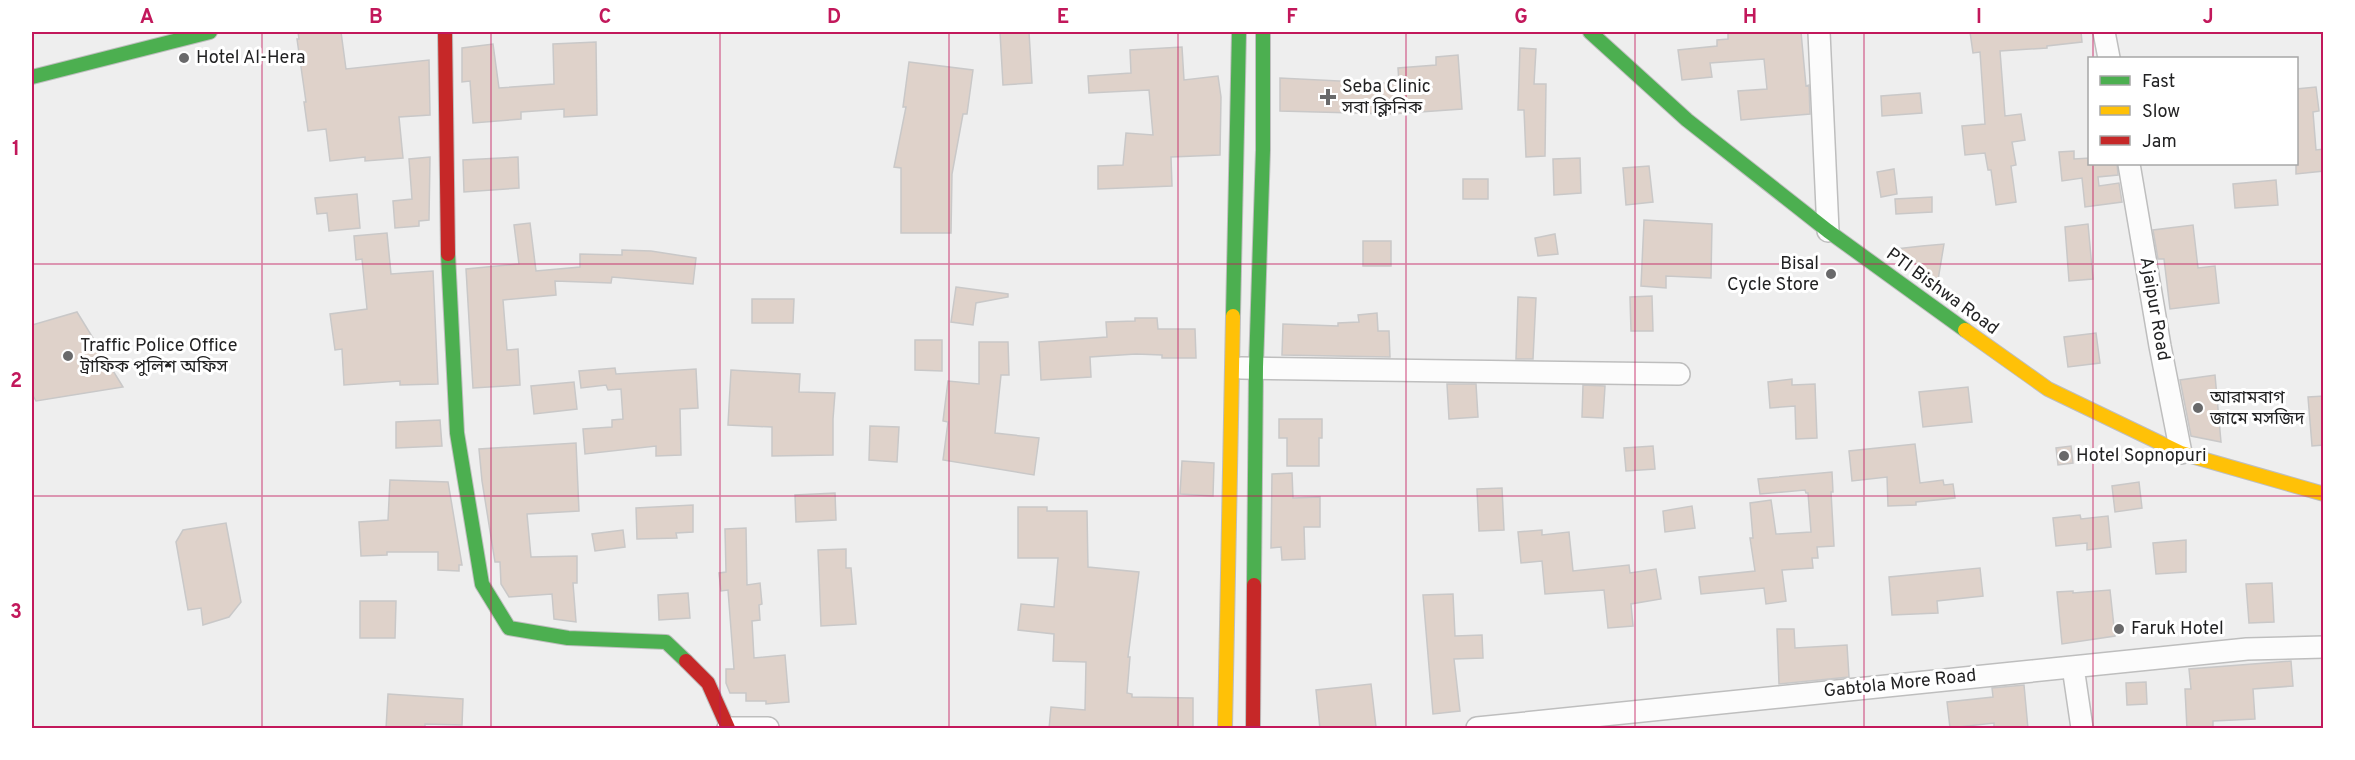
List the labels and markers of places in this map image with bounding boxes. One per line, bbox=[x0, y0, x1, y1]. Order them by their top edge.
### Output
place label: Hotel Al-Hera bbox=[196, 47, 306, 70]
marker: Hotel Al-Hera bbox=[177, 51, 191, 65]
place label: Seba Clinic সবা ক্লিনিক bbox=[1341, 76, 1431, 120]
marker: Seba Clinic সবা ক্লিনিক bbox=[1319, 88, 1337, 106]
place label: Bisal Cycle Store bbox=[1727, 253, 1819, 297]
marker: Bisal Cycle Store bbox=[1824, 267, 1838, 281]
place label: Traffic Police Office ট্রাফিক পুলিশ অফিস bbox=[79, 335, 237, 379]
marker: Traffic Police Office ট্রাফিক পুলিশ অফিস bbox=[61, 349, 75, 363]
place label: আরামবাগ জামে মসজিদ bbox=[2209, 387, 2306, 431]
marker: আরামবাগ জামে মসজিদ bbox=[2191, 401, 2205, 415]
place label: Hotel Sopnopuri bbox=[2076, 445, 2207, 468]
marker: Hotel Sopnopuri bbox=[2057, 449, 2071, 463]
place label: Faruk Hotel bbox=[2131, 618, 2224, 641]
marker: Faruk Hotel bbox=[2112, 622, 2126, 636]

